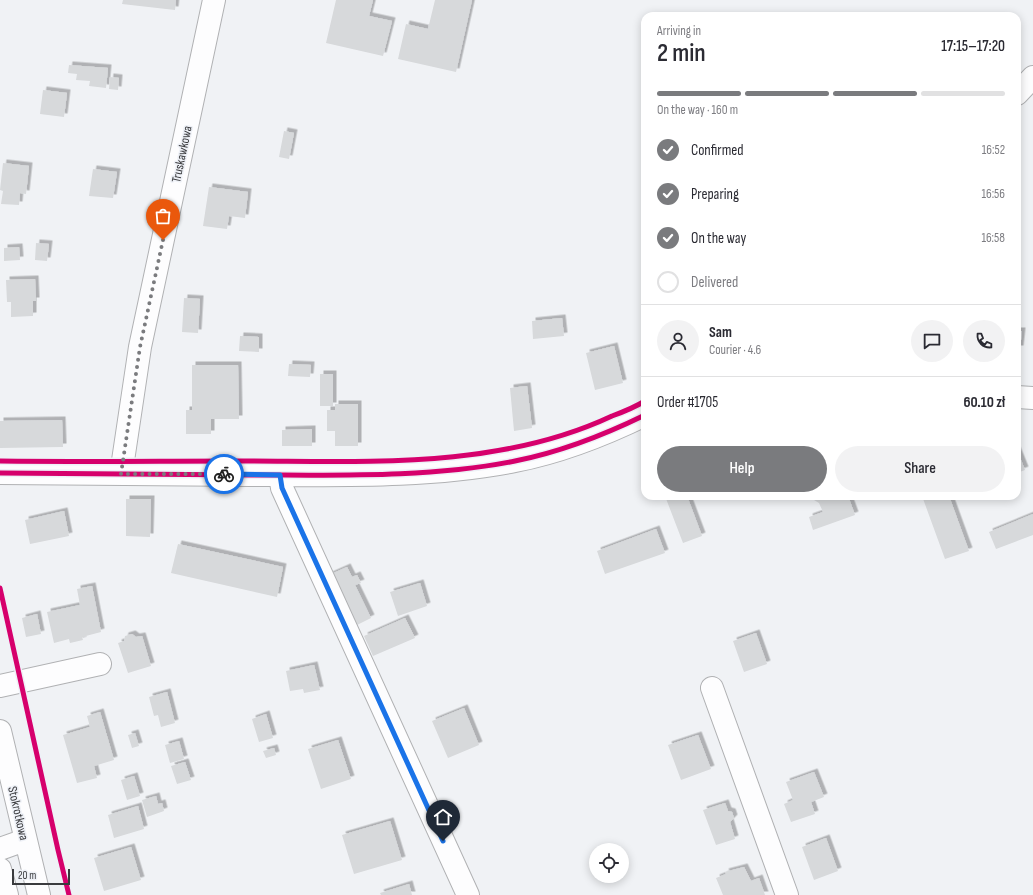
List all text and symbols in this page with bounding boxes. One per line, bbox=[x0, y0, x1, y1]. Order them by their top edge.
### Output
text: Arriving in bbox=[657, 23, 701, 39]
text: 17:15–17:20 bbox=[941, 37, 1005, 56]
text: 2 min bbox=[657, 38, 706, 69]
text: On the way · 160 m bbox=[657, 102, 738, 118]
street label: Truskawkowa bbox=[168, 124, 196, 184]
icon: check bbox=[657, 139, 679, 161]
text: Confirmed bbox=[691, 141, 744, 160]
text: 16:52 bbox=[982, 142, 1005, 158]
icon: check bbox=[657, 183, 679, 205]
text: Preparing bbox=[691, 185, 739, 204]
text: 16:56 bbox=[981, 186, 1005, 202]
pin bbox=[146, 199, 180, 240]
icon: bag bbox=[152, 205, 174, 227]
icon: check bbox=[657, 227, 679, 249]
text: On the way bbox=[691, 229, 746, 248]
text: 16:58 bbox=[981, 230, 1005, 246]
text: Delivered bbox=[691, 273, 738, 292]
button: person bbox=[657, 320, 699, 362]
button: chat bbox=[911, 320, 953, 362]
button: phone bbox=[963, 320, 1005, 362]
text: Sam bbox=[709, 323, 732, 342]
text: Courier · 4.6 bbox=[709, 342, 761, 358]
text: Order #1705 bbox=[657, 393, 718, 412]
text: 60.10 zł bbox=[963, 393, 1005, 412]
button: Help bbox=[657, 446, 827, 492]
button: Share bbox=[835, 446, 1005, 492]
courier bbox=[204, 454, 244, 494]
icon: bike bbox=[213, 463, 235, 485]
street label: Stokrotkowa bbox=[4, 785, 32, 842]
pin bbox=[426, 800, 460, 841]
icon: home bbox=[432, 806, 454, 828]
map controls bbox=[589, 843, 629, 883]
button: locate bbox=[589, 843, 629, 883]
scale bar bbox=[12, 867, 70, 886]
text: 20 m bbox=[18, 869, 36, 882]

